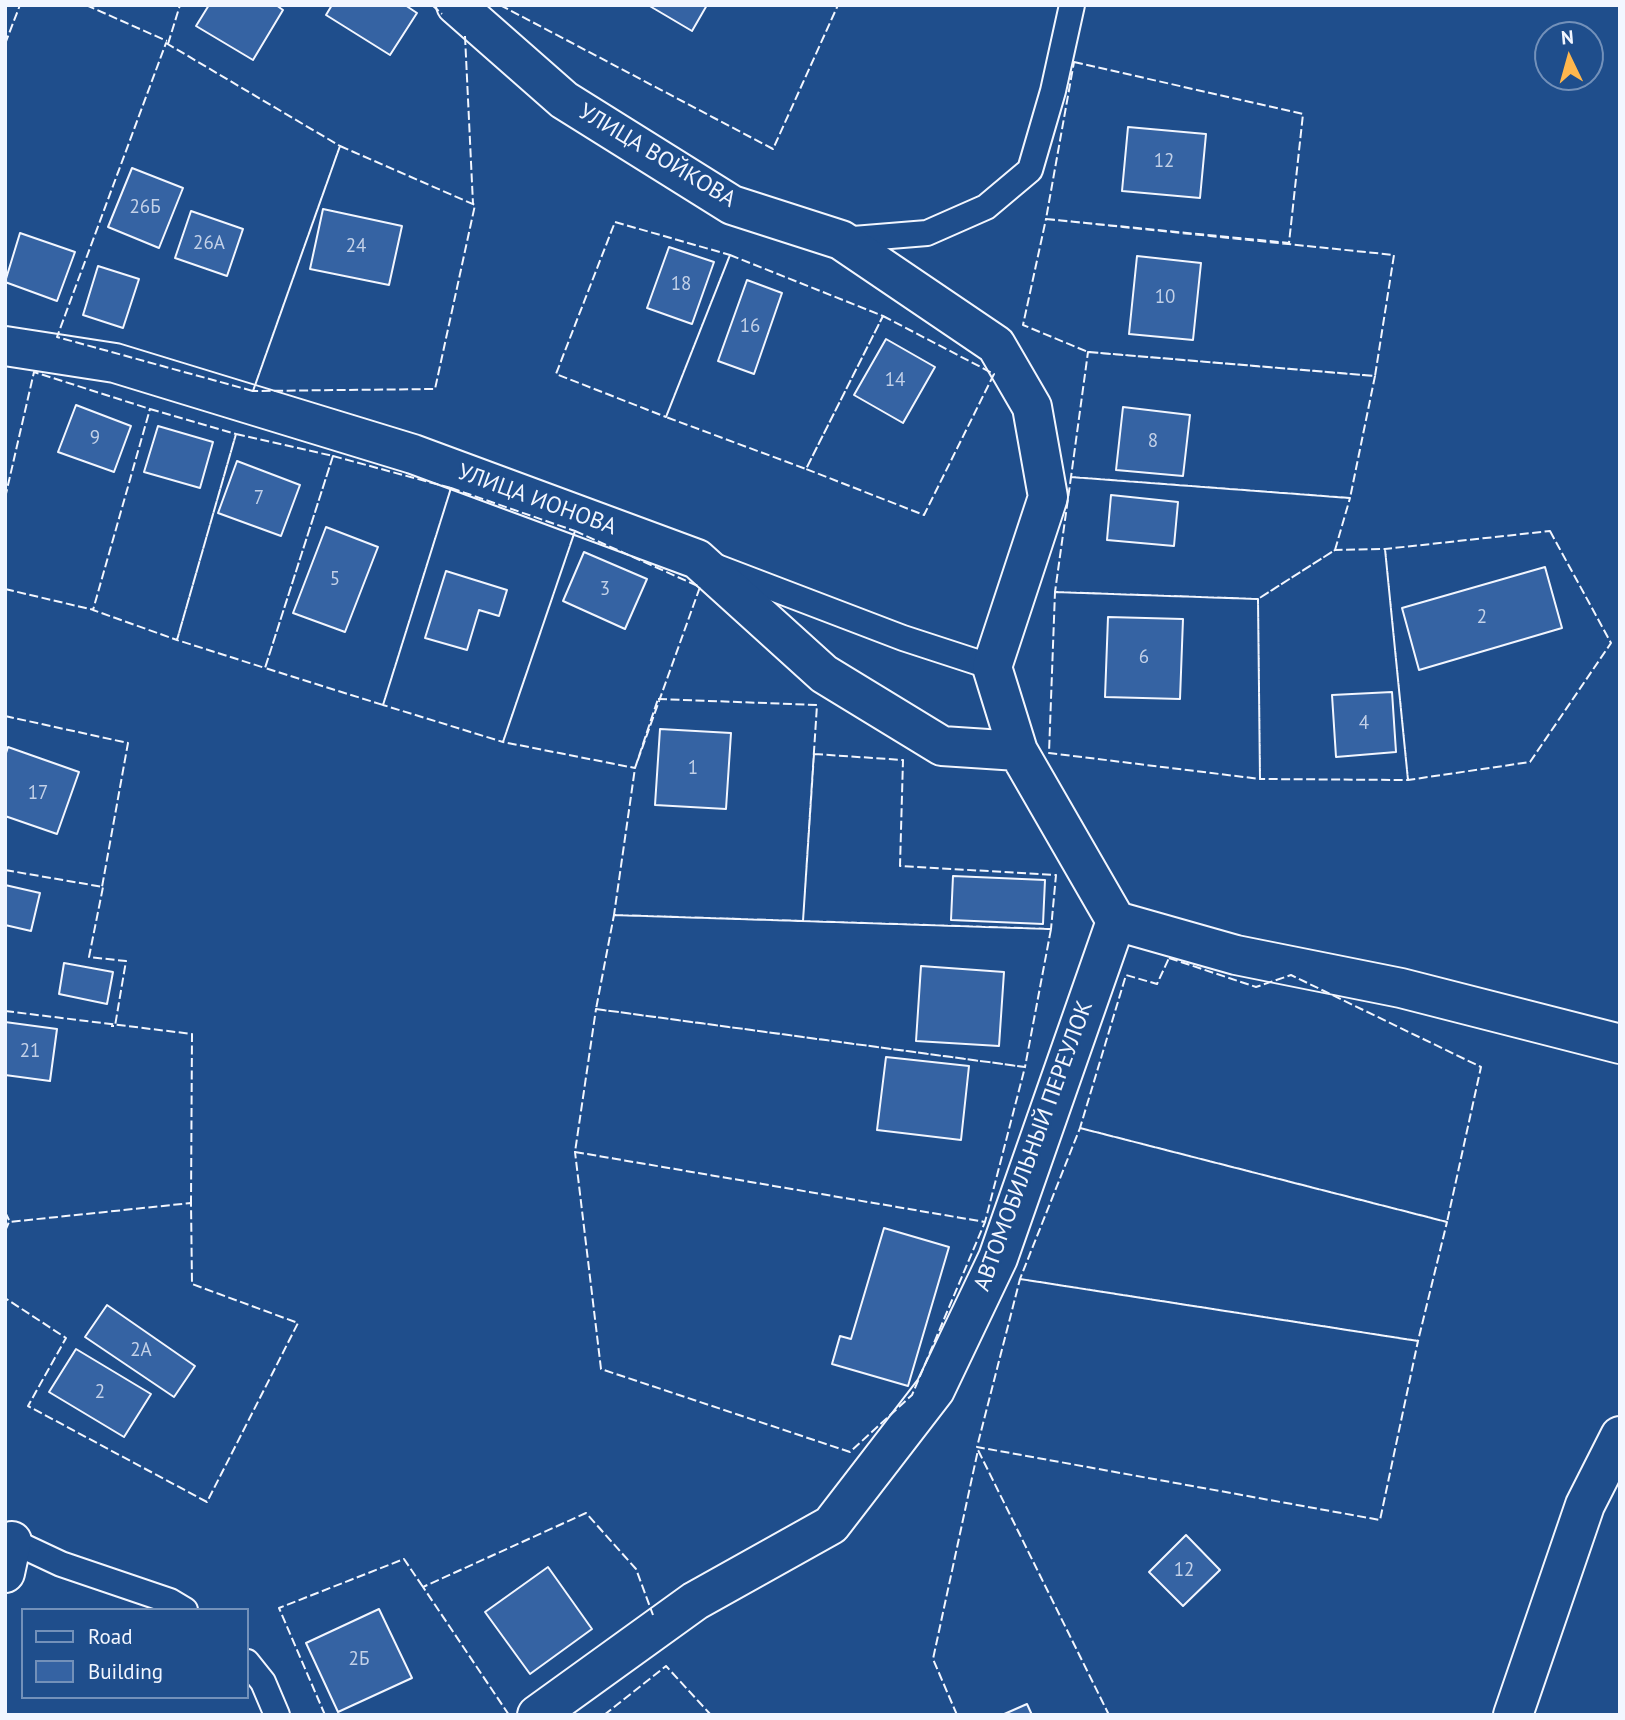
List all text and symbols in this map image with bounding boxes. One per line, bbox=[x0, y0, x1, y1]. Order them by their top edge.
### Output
north arrow bbox=[1534, 21, 1604, 91]
text: N bbox=[1560, 25, 1575, 50]
street label: УЛИЦА ВОЙКОВА bbox=[573, 98, 741, 214]
house number: 12 bbox=[1154, 151, 1174, 173]
house number: 26Б bbox=[129, 197, 161, 219]
house number: 26А bbox=[193, 233, 225, 255]
house number: 24 bbox=[346, 236, 366, 258]
house number: 18 bbox=[671, 274, 691, 296]
house number: 10 bbox=[1155, 287, 1175, 309]
house number: 16 bbox=[740, 316, 760, 338]
house number: 14 bbox=[885, 370, 905, 392]
house number: 9 bbox=[90, 428, 100, 450]
house number: 8 bbox=[1148, 431, 1158, 453]
street label: УЛИЦА ИОНОВА bbox=[454, 458, 620, 542]
house number: 7 bbox=[254, 488, 264, 510]
house number: 5 bbox=[330, 569, 340, 591]
house number: 3 bbox=[600, 579, 610, 601]
house number: 2 bbox=[1477, 607, 1487, 629]
house number: 6 bbox=[1139, 647, 1149, 669]
house number: 4 bbox=[1359, 713, 1369, 735]
house number: 1 bbox=[688, 758, 698, 780]
house number: 17 bbox=[28, 783, 48, 805]
street label: АВТОМОБИЛЬНЫЙ ПЕРЕУЛОК bbox=[969, 997, 1099, 1295]
house number: 21 bbox=[20, 1041, 40, 1063]
house number: 2А bbox=[130, 1340, 152, 1362]
house number: 2 bbox=[95, 1382, 105, 1404]
house number: 12 bbox=[1174, 1560, 1194, 1582]
legend bbox=[21, 1608, 248, 1699]
text: Road bbox=[88, 1623, 132, 1650]
house number: 2Б bbox=[349, 1649, 369, 1671]
text: Building bbox=[88, 1658, 163, 1685]

